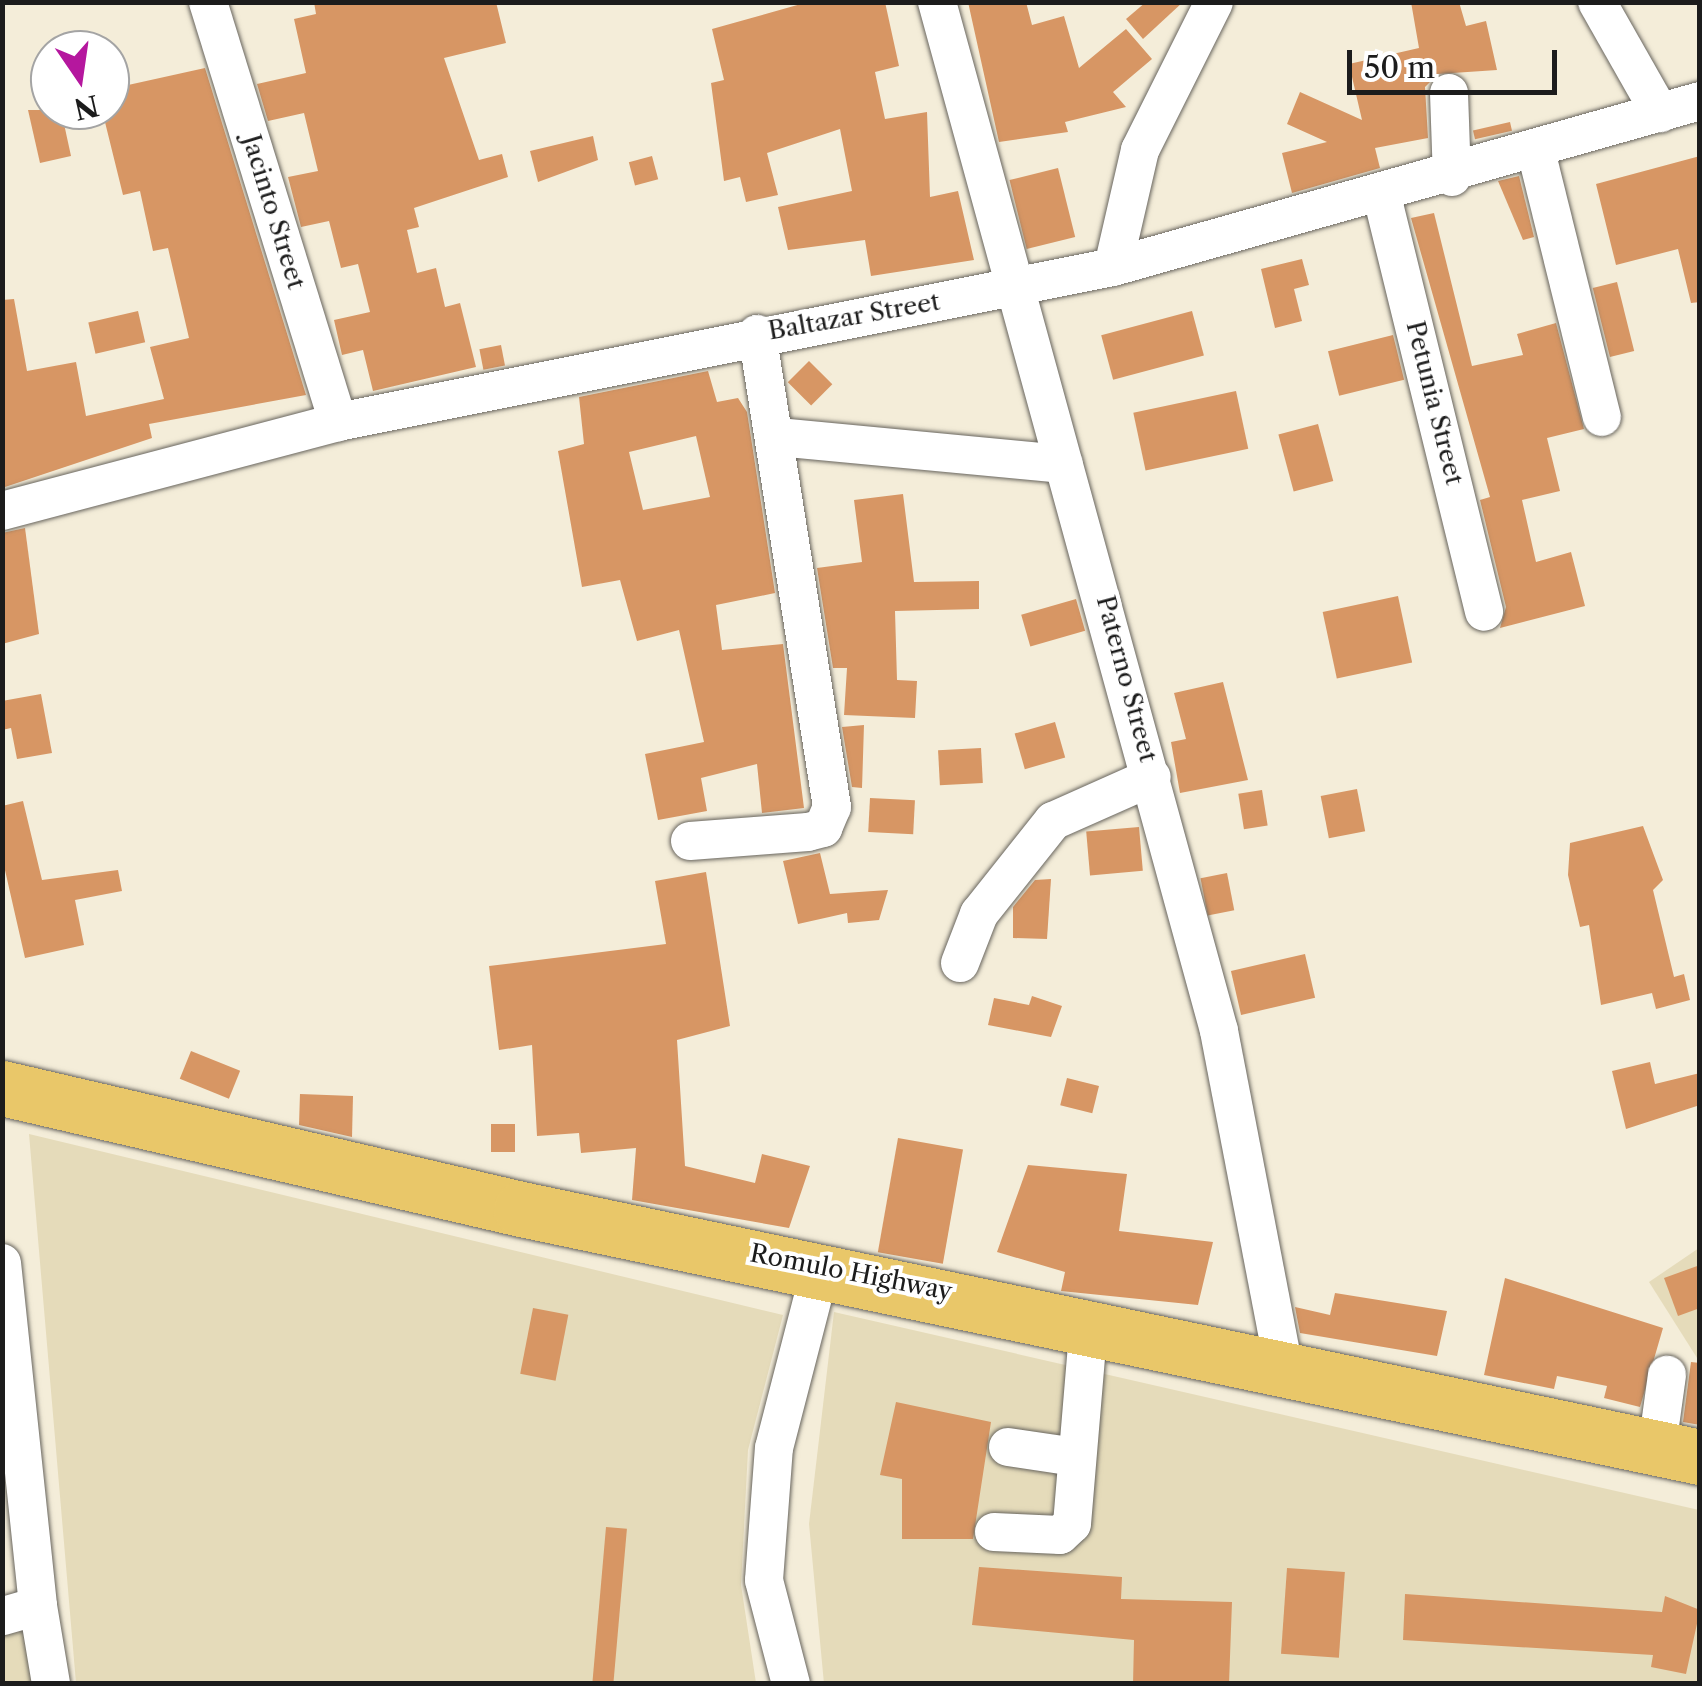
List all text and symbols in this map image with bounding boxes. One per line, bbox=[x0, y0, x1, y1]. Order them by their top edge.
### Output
north arrow bbox=[30, 30, 130, 130]
scale bar bbox=[1352, 30, 1562, 92]
text: 50 m bbox=[1364, 49, 1435, 86]
text: N bbox=[71, 88, 102, 127]
street label: Jacinto Street bbox=[235, 131, 311, 293]
street label: Baltazar Street bbox=[766, 287, 942, 347]
street label: Petunia Street bbox=[1399, 318, 1469, 488]
street label: Paterno Street bbox=[1089, 592, 1163, 766]
street label: Romulo Highway bbox=[747, 1239, 955, 1307]

